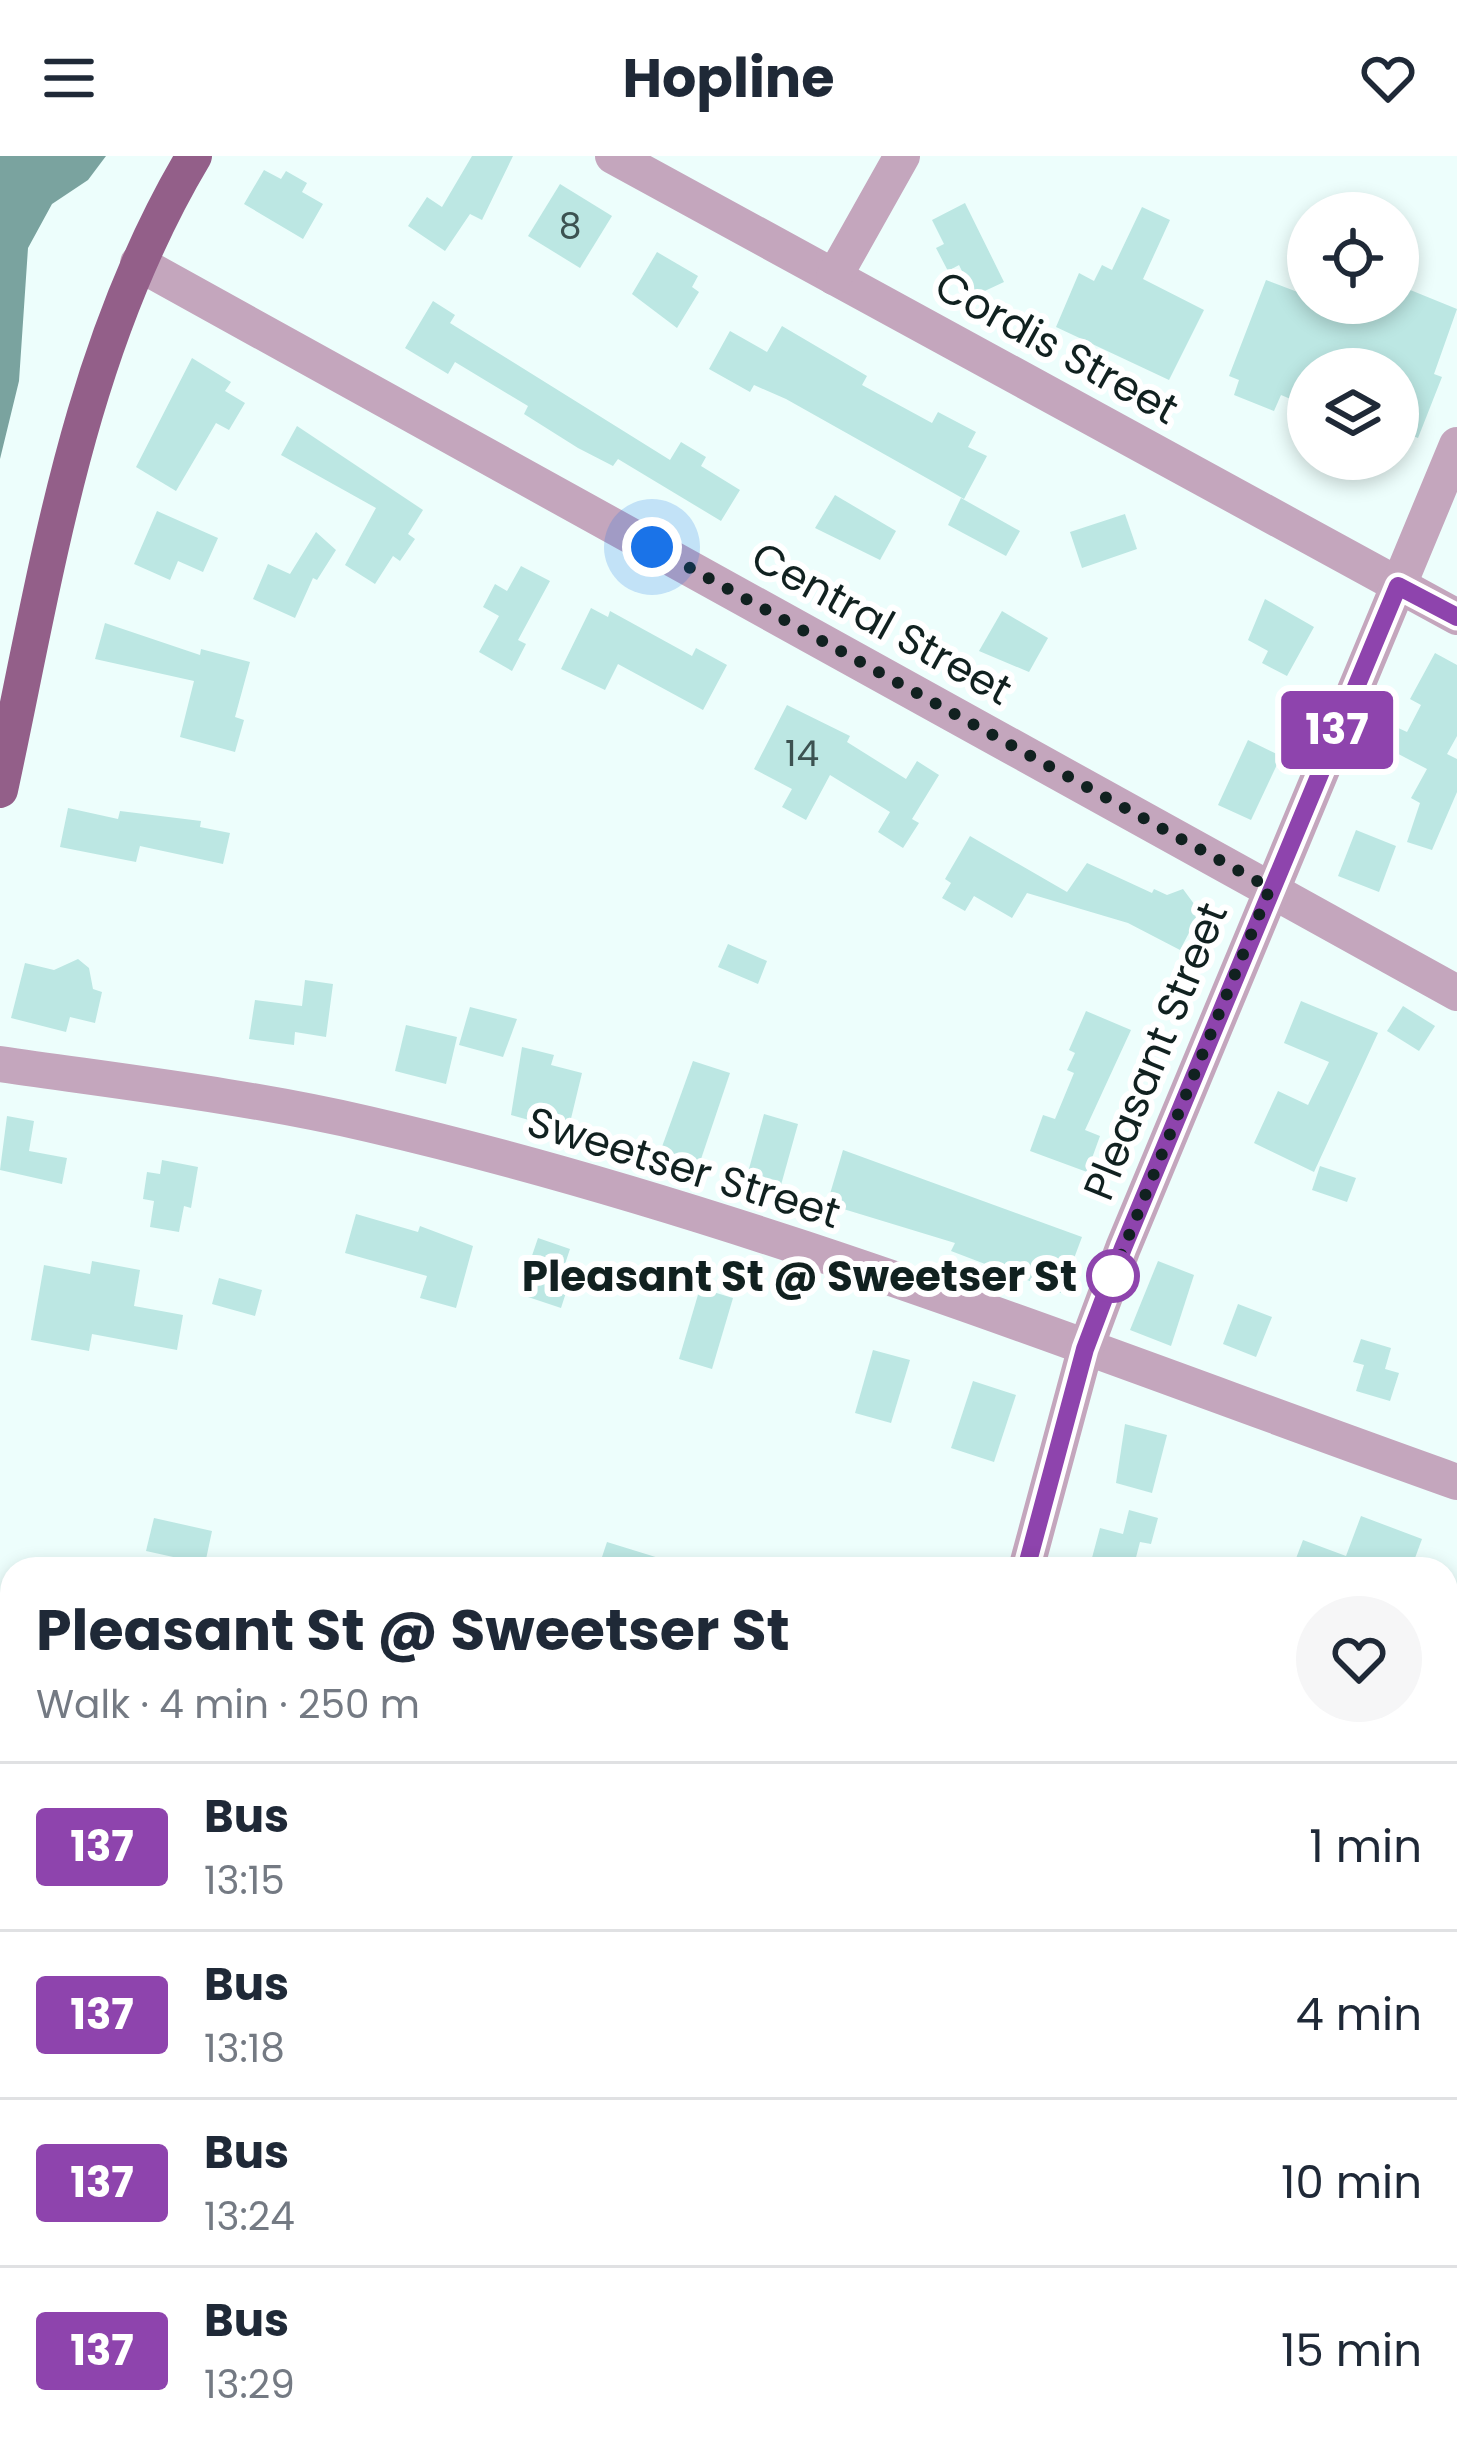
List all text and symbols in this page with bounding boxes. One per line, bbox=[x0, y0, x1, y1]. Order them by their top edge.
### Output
text: Hopline bbox=[622, 40, 835, 116]
icon: menu bbox=[36, 45, 102, 111]
icon: heart bbox=[1355, 45, 1421, 111]
map controls bbox=[1287, 192, 1419, 480]
button: locate bbox=[1287, 192, 1419, 324]
house number: 8 bbox=[559, 201, 581, 252]
street label: Cordis Street bbox=[924, 256, 1189, 439]
button: layers bbox=[1287, 348, 1419, 480]
your location bbox=[622, 517, 682, 577]
street label: Central Street bbox=[741, 528, 1023, 719]
line badge: 137 bbox=[1268, 691, 1406, 769]
text: 137 bbox=[1305, 700, 1369, 759]
house number: 14 bbox=[785, 728, 819, 779]
street label: Pleasant Street bbox=[1069, 894, 1242, 1209]
street label: Sweetser Street bbox=[520, 1092, 848, 1243]
place label: Pleasant St @ Sweetser St bbox=[522, 1247, 1077, 1306]
marker: Pleasant St @ Sweetser St bbox=[1088, 1251, 1138, 1301]
text: Pleasant St @ Sweetser St bbox=[36, 1590, 790, 1670]
button: heart bbox=[1296, 1596, 1422, 1722]
text: Walk · 4 min · 250 m bbox=[36, 1677, 420, 1732]
text: Bus bbox=[204, 1785, 289, 1848]
text: 1 min bbox=[1309, 1815, 1422, 1878]
text: 137 bbox=[70, 1817, 134, 1876]
text: 13:15 bbox=[204, 1853, 285, 1908]
text: Bus bbox=[204, 1953, 289, 2016]
text: 4 min bbox=[1295, 1983, 1422, 2046]
text: 137 bbox=[70, 1985, 134, 2044]
text: 13:18 bbox=[204, 2021, 285, 2076]
text: Bus bbox=[204, 2121, 289, 2184]
text: 10 min bbox=[1281, 2151, 1422, 2214]
text: 137 bbox=[70, 2153, 134, 2212]
text: 13:24 bbox=[204, 2189, 295, 2244]
text: Bus bbox=[204, 2289, 289, 2352]
text: 15 min bbox=[1281, 2319, 1422, 2382]
text: 137 bbox=[70, 2321, 134, 2380]
text: 13:29 bbox=[204, 2357, 295, 2412]

